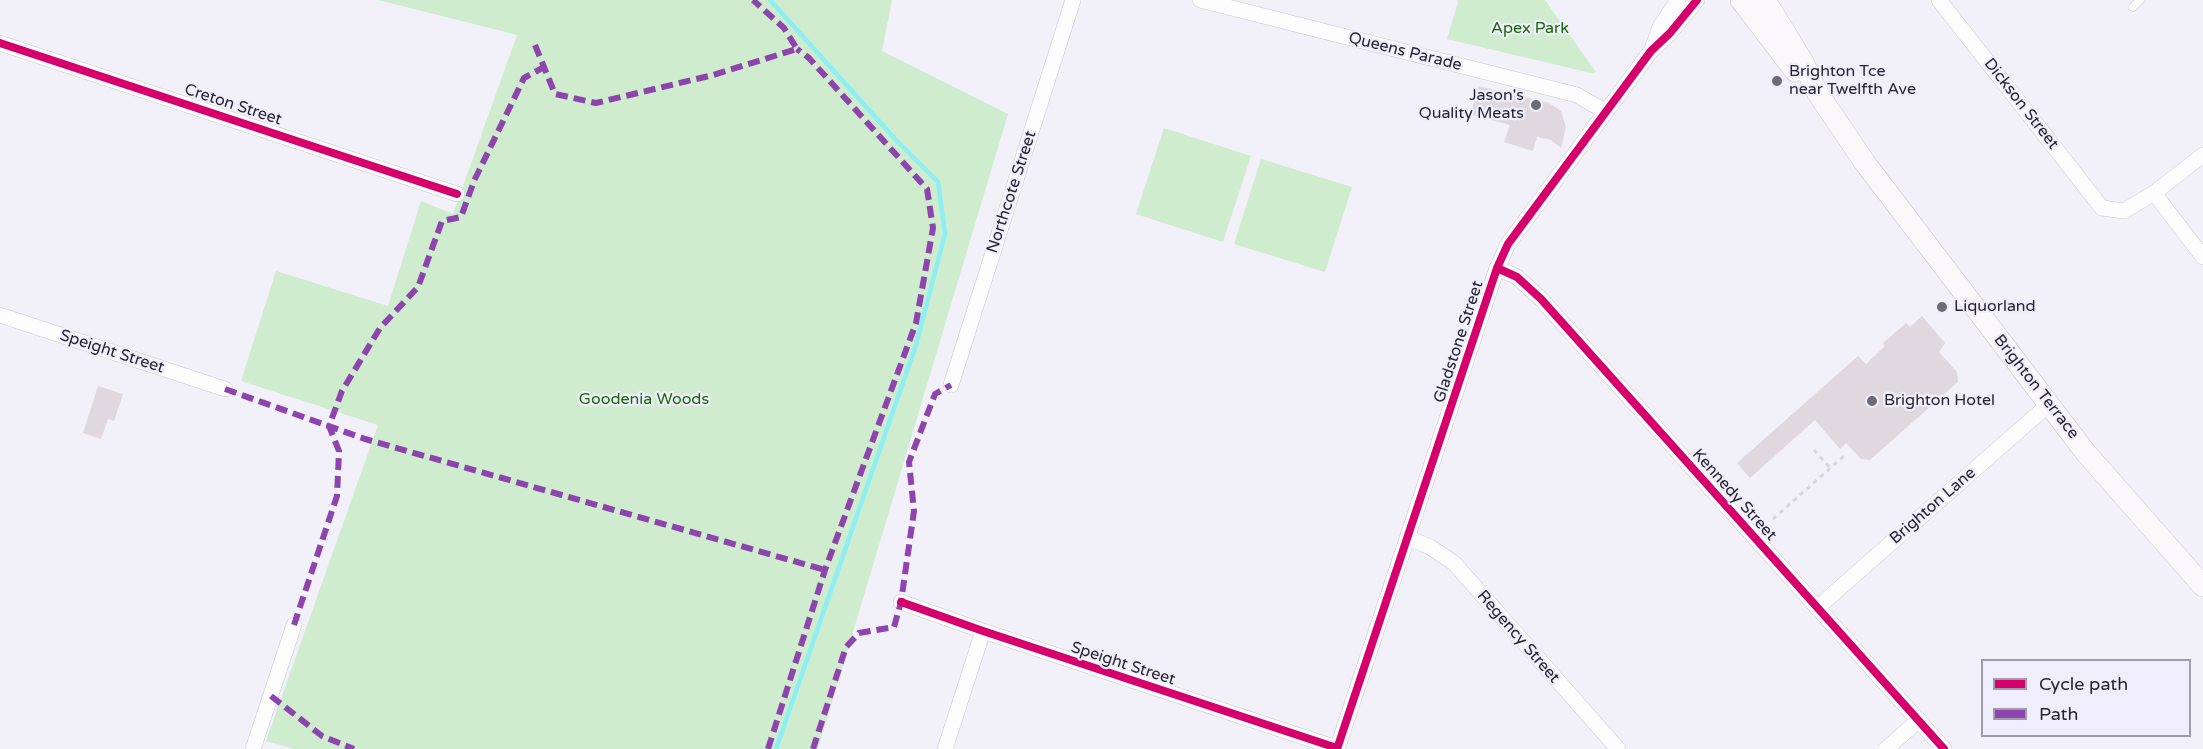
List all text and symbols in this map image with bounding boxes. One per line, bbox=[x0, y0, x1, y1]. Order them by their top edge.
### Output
park label: Apex Park bbox=[1491, 19, 1569, 39]
street label: Queens Parade bbox=[1346, 29, 1464, 75]
street label: Dickson Street bbox=[1980, 55, 2062, 153]
place label: Brighton Tce near Twelfth Ave bbox=[1789, 62, 1916, 100]
marker: Brighton Tce near Twelfth Ave bbox=[1770, 74, 1784, 88]
street label: Creton Street bbox=[182, 80, 284, 130]
place label: Jason's Quality Meats bbox=[1419, 86, 1524, 124]
marker: Jason's Quality Meats bbox=[1529, 98, 1543, 112]
street label: Northcote Street bbox=[983, 128, 1041, 256]
street label: Gladstone Street bbox=[1430, 279, 1488, 405]
place label: Liquorland bbox=[1954, 297, 2036, 317]
marker: Liquorland bbox=[1935, 300, 1949, 314]
street label: Speight Street bbox=[57, 326, 167, 378]
street label: Brighton Terrace bbox=[1989, 331, 2083, 443]
park label: Goodenia Woods bbox=[579, 390, 709, 410]
place label: Brighton Hotel bbox=[1884, 391, 1995, 411]
marker: Brighton Hotel bbox=[1865, 394, 1879, 408]
street label: Kennedy Street bbox=[1688, 445, 1780, 545]
street label: Brighton Lane bbox=[1886, 464, 1980, 548]
street label: Regency Street bbox=[1473, 587, 1563, 687]
street label: Speight Street bbox=[1068, 638, 1178, 690]
legend bbox=[1981, 659, 2191, 737]
text: Cycle path bbox=[2039, 673, 2128, 695]
text: Path bbox=[2039, 703, 2078, 725]

